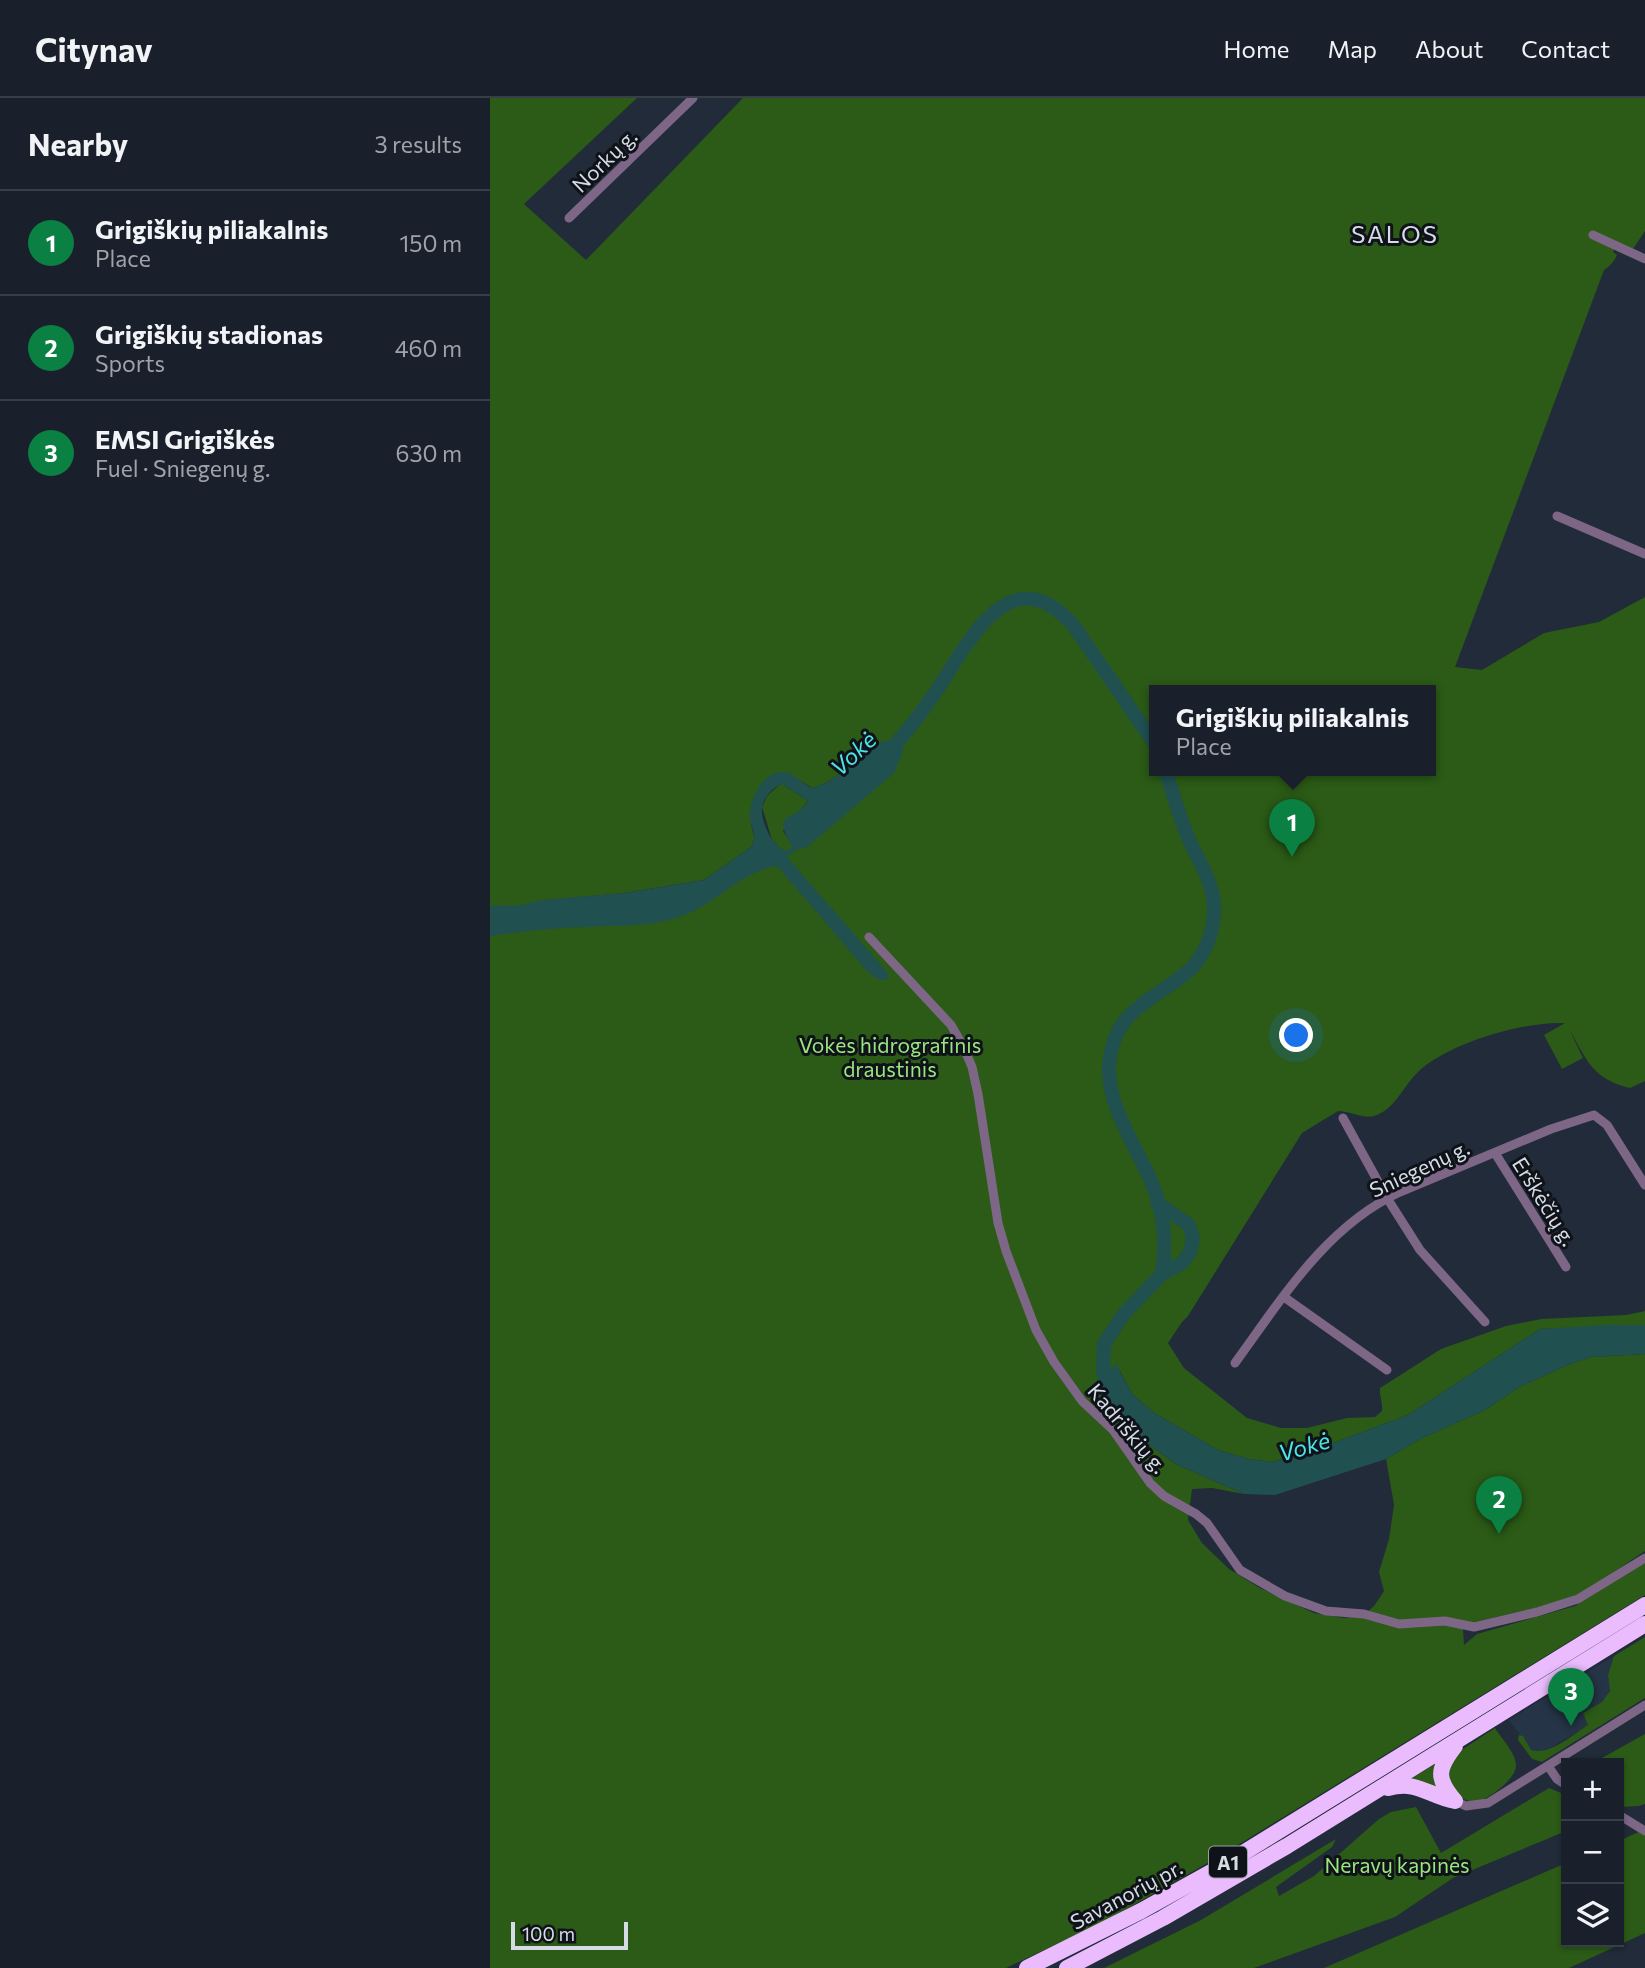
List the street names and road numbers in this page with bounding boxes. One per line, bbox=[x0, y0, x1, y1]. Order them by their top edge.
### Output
street label: Norkų g. bbox=[566, 123, 642, 197]
street label: Sniegenų g. bbox=[1365, 1134, 1473, 1202]
street label: Erškėčių g. bbox=[1508, 1152, 1582, 1250]
street label: Kadriškių g. bbox=[1083, 1378, 1173, 1478]
road number: A1 bbox=[1209, 1846, 1247, 1878]
street label: Savanorių pr. bbox=[1066, 1854, 1186, 1934]

